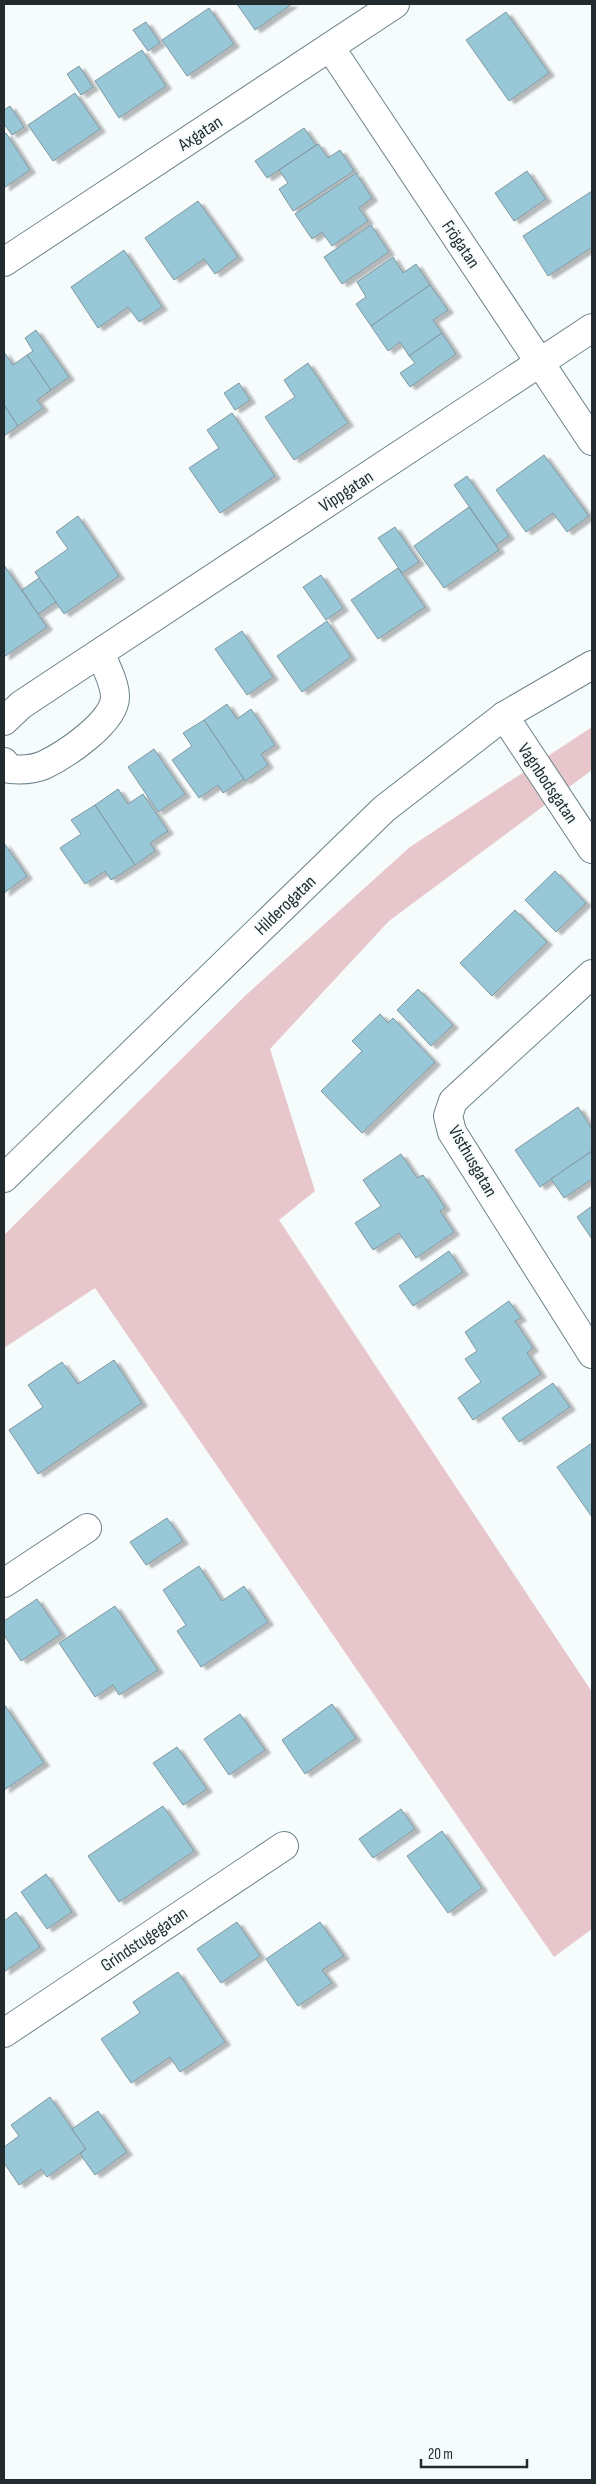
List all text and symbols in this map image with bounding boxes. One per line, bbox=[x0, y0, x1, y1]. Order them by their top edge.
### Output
street label: Axgatan bbox=[173, 111, 226, 156]
street label: Frögatan bbox=[437, 216, 484, 272]
street label: Vippgatan bbox=[315, 466, 377, 517]
street label: Vagnbodsgatan bbox=[513, 739, 582, 827]
street label: Hilderogatan bbox=[250, 871, 320, 940]
street label: Visthusgatan bbox=[444, 1122, 501, 1201]
street label: Grindstugegatan bbox=[97, 1903, 192, 1976]
scale bar bbox=[421, 2436, 527, 2468]
text: 20 m bbox=[428, 2445, 453, 2464]

